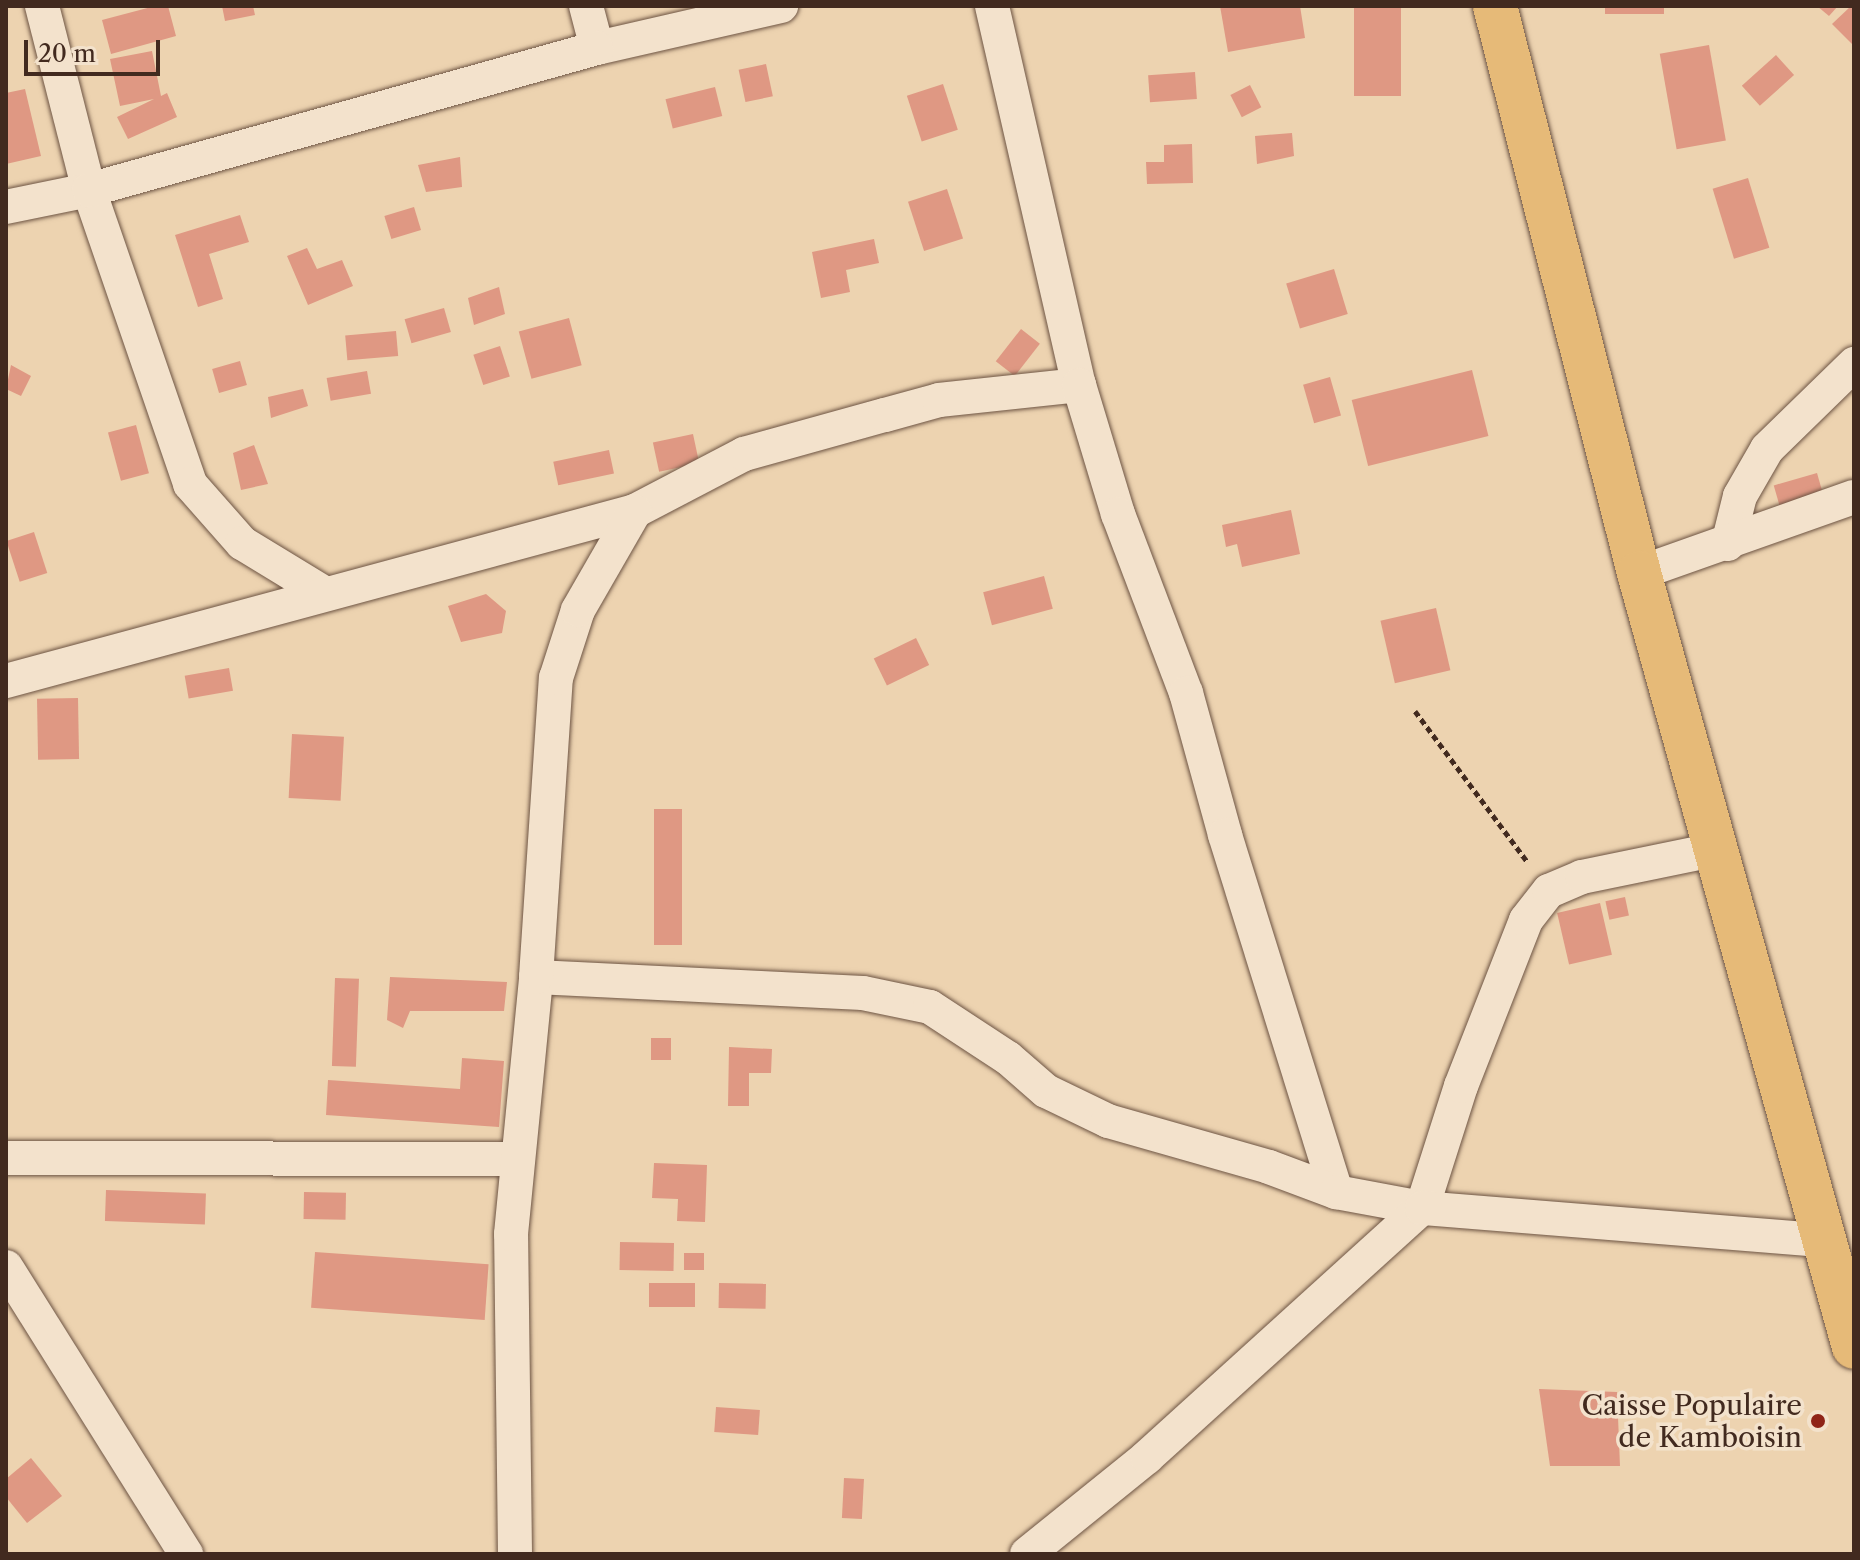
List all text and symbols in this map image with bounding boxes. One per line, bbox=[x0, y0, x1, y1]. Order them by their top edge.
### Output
scale bar bbox=[28, 24, 164, 74]
text: 20 m bbox=[38, 39, 96, 68]
place label: Caisse Populaire de Kamboisin bbox=[1581, 1388, 1802, 1454]
marker: Caisse Populaire de Kamboisin bbox=[1809, 1412, 1827, 1430]

